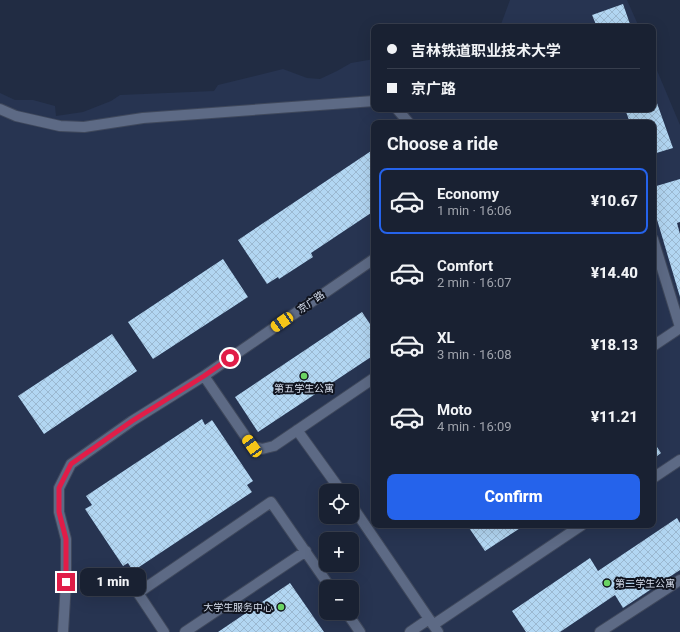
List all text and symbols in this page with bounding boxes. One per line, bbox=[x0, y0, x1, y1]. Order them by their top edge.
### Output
text: 吉林铁道职业技术大学 bbox=[411, 42, 561, 60]
text: 京广路 bbox=[411, 80, 456, 98]
text: Choose a ride bbox=[387, 133, 498, 154]
icon: car bbox=[389, 183, 425, 219]
text: Economy bbox=[437, 185, 499, 203]
text: ¥10.67 bbox=[591, 192, 638, 210]
text: 1 min · 16:06 bbox=[437, 203, 512, 218]
icon: car bbox=[389, 255, 425, 291]
text: Comfort bbox=[437, 257, 493, 275]
text: ¥14.40 bbox=[591, 264, 638, 282]
text: 2 min · 16:07 bbox=[437, 275, 512, 290]
street label: 京广路 bbox=[296, 289, 326, 315]
car bbox=[269, 310, 295, 334]
icon: car bbox=[389, 327, 425, 363]
text: XL bbox=[437, 329, 455, 347]
text: ¥18.13 bbox=[591, 336, 638, 354]
text: 3 min · 16:08 bbox=[437, 347, 512, 362]
route start bbox=[221, 349, 239, 367]
marker: 第五学生公寓 bbox=[299, 371, 309, 381]
place label: 第五学生公寓 bbox=[274, 383, 334, 394]
icon: car bbox=[389, 399, 425, 435]
text: Moto bbox=[437, 401, 472, 419]
text: ¥11.21 bbox=[591, 408, 638, 426]
text: 4 min · 16:09 bbox=[437, 419, 512, 434]
car bbox=[240, 433, 264, 459]
button: Confirm bbox=[387, 474, 640, 520]
map controls bbox=[319, 484, 359, 620]
button: locate bbox=[319, 484, 359, 524]
button: + bbox=[319, 532, 359, 572]
callout: 1 min bbox=[80, 568, 146, 596]
route end bbox=[57, 573, 75, 591]
text: 1 min bbox=[97, 574, 129, 589]
marker: 第二学生公寓 bbox=[602, 578, 612, 588]
place label: 第二学生公寓 bbox=[615, 578, 675, 589]
button: − bbox=[319, 580, 359, 620]
place label: 大学生服务中心 bbox=[203, 602, 273, 613]
marker: 大学生服务中心 bbox=[276, 602, 286, 612]

